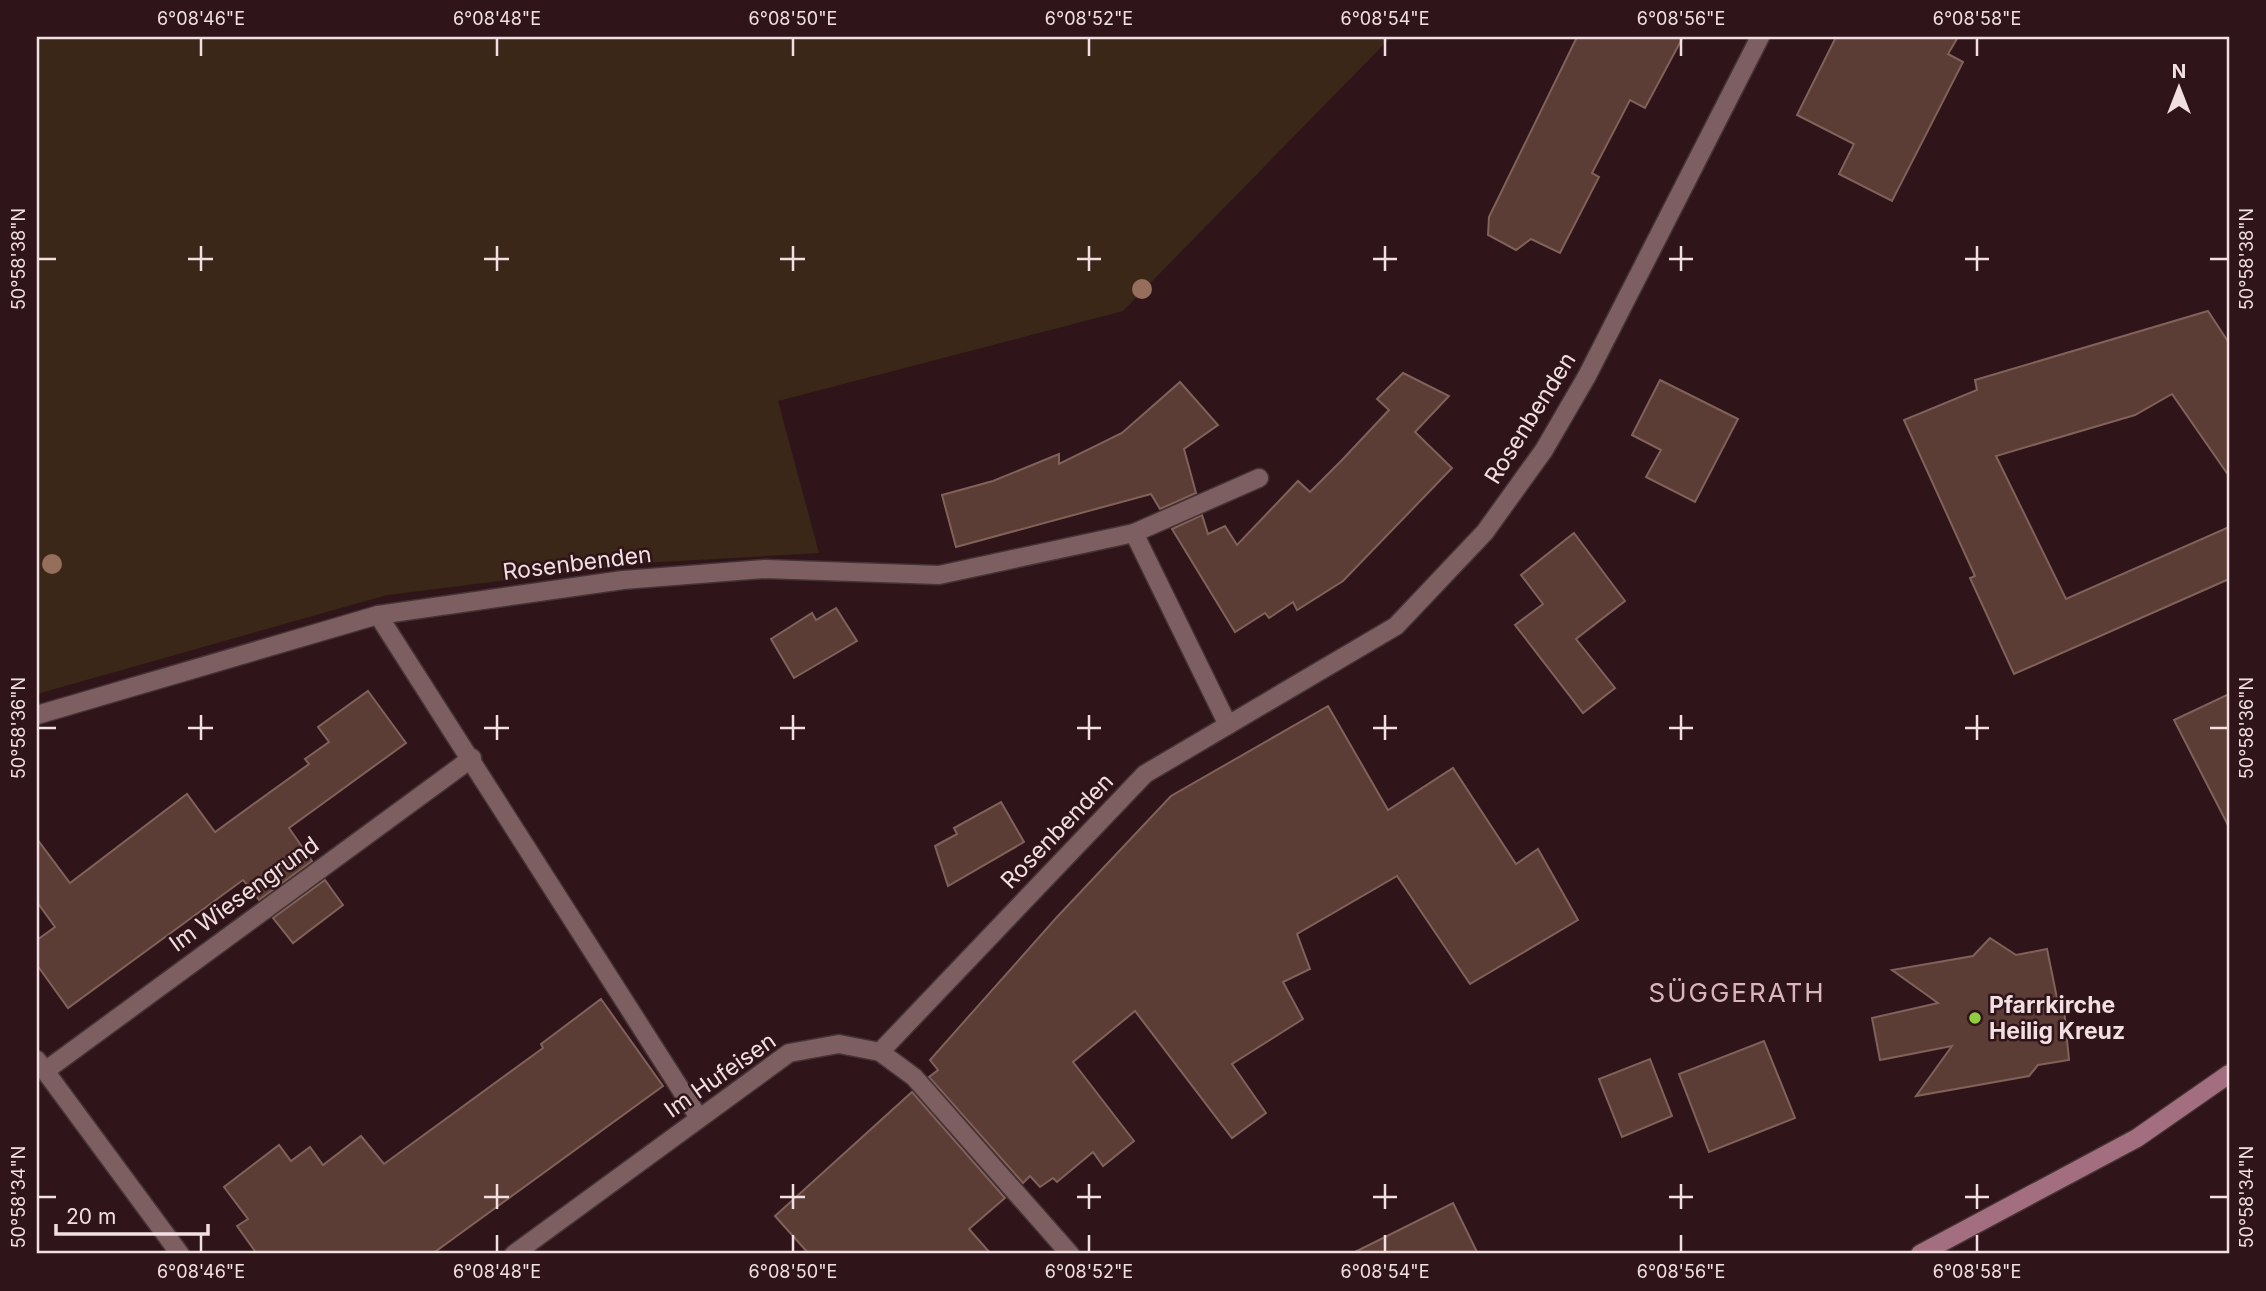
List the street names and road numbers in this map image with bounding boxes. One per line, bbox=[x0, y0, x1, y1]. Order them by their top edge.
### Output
street label: Rosenbenden bbox=[1478, 347, 1582, 489]
street label: Rosenbenden bbox=[501, 540, 653, 586]
street label: Rosenbenden bbox=[995, 767, 1119, 895]
street label: Im Wiesengrund bbox=[164, 830, 324, 958]
street label: Im Hufeisen bbox=[659, 1026, 781, 1124]

